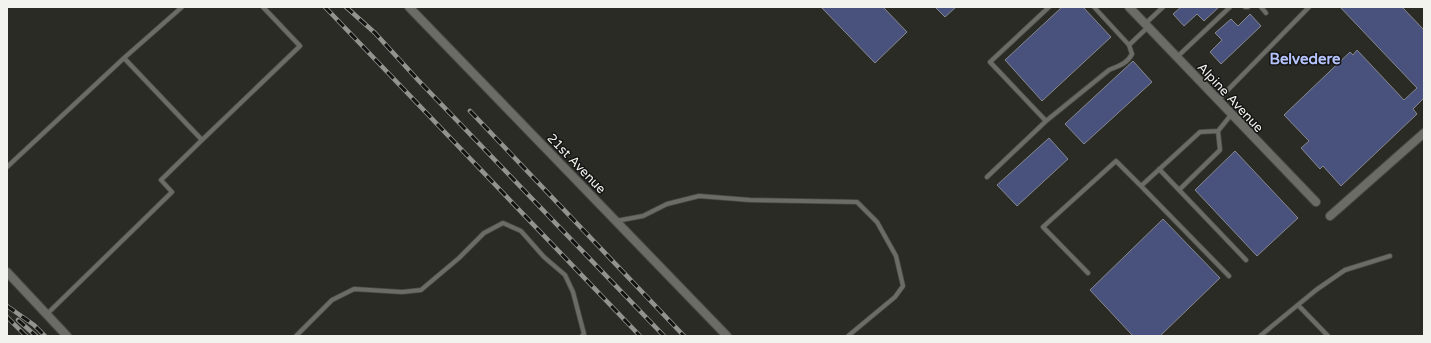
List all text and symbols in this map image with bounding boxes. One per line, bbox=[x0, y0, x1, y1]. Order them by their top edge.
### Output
district label: Belvedere bbox=[1270, 50, 1341, 68]
street label: Alpine Avenue bbox=[1194, 60, 1267, 136]
street label: 21st Avenue bbox=[544, 130, 609, 197]

